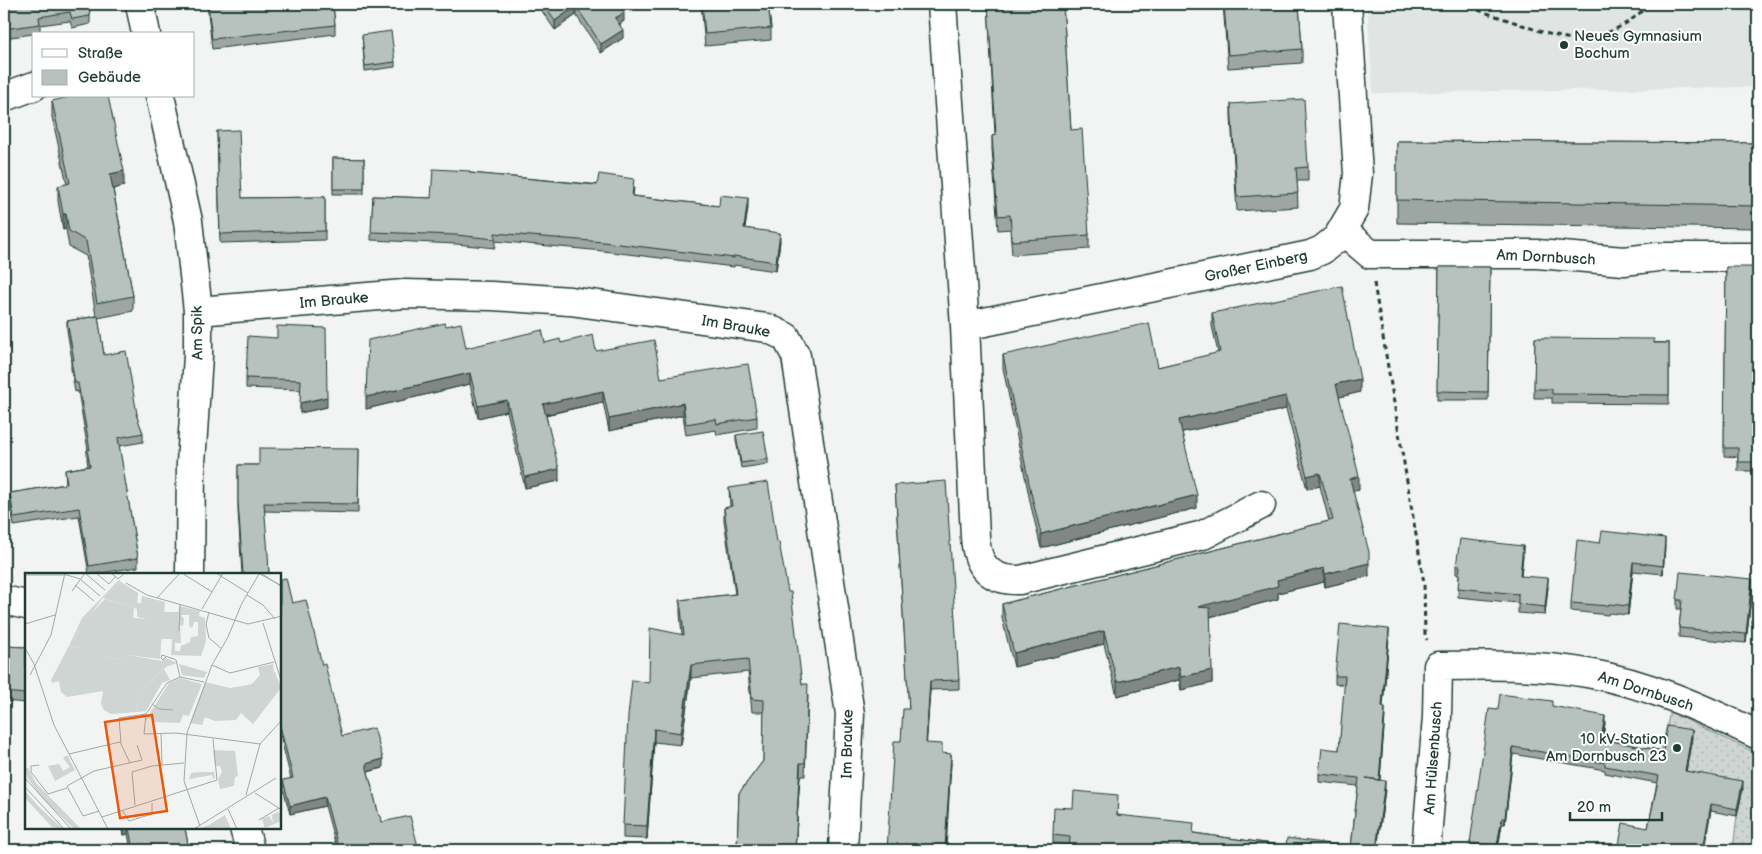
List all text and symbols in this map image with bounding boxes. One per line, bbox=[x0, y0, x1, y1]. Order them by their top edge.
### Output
place label: Neues Gymnasium Bochum bbox=[1574, 27, 1702, 63]
legend bbox=[32, 32, 195, 98]
marker: Neues Gymnasium Bochum bbox=[1558, 39, 1570, 51]
text: Straße bbox=[78, 44, 123, 63]
text: Gebäude bbox=[78, 68, 141, 87]
street label: Am Dornbusch bbox=[1496, 245, 1596, 270]
street label: Großer Einberg bbox=[1203, 246, 1309, 287]
street label: Im Brauke bbox=[299, 288, 370, 313]
street label: Am Spik bbox=[188, 305, 207, 360]
street label: Im Brauke bbox=[700, 311, 772, 342]
inset map bbox=[25, 573, 281, 829]
street label: Am Dornbusch bbox=[1596, 667, 1696, 716]
street label: Am Hülsenbusch bbox=[1420, 701, 1447, 815]
street label: Im Brauke bbox=[837, 709, 858, 779]
place label: 10 kV-Station Am Dornbusch 23 bbox=[1546, 730, 1667, 766]
marker: 10 kV-Station Am Dornbusch 23 bbox=[1671, 742, 1683, 754]
scale bar bbox=[1570, 789, 1662, 821]
text: 20 m bbox=[1577, 798, 1611, 817]

